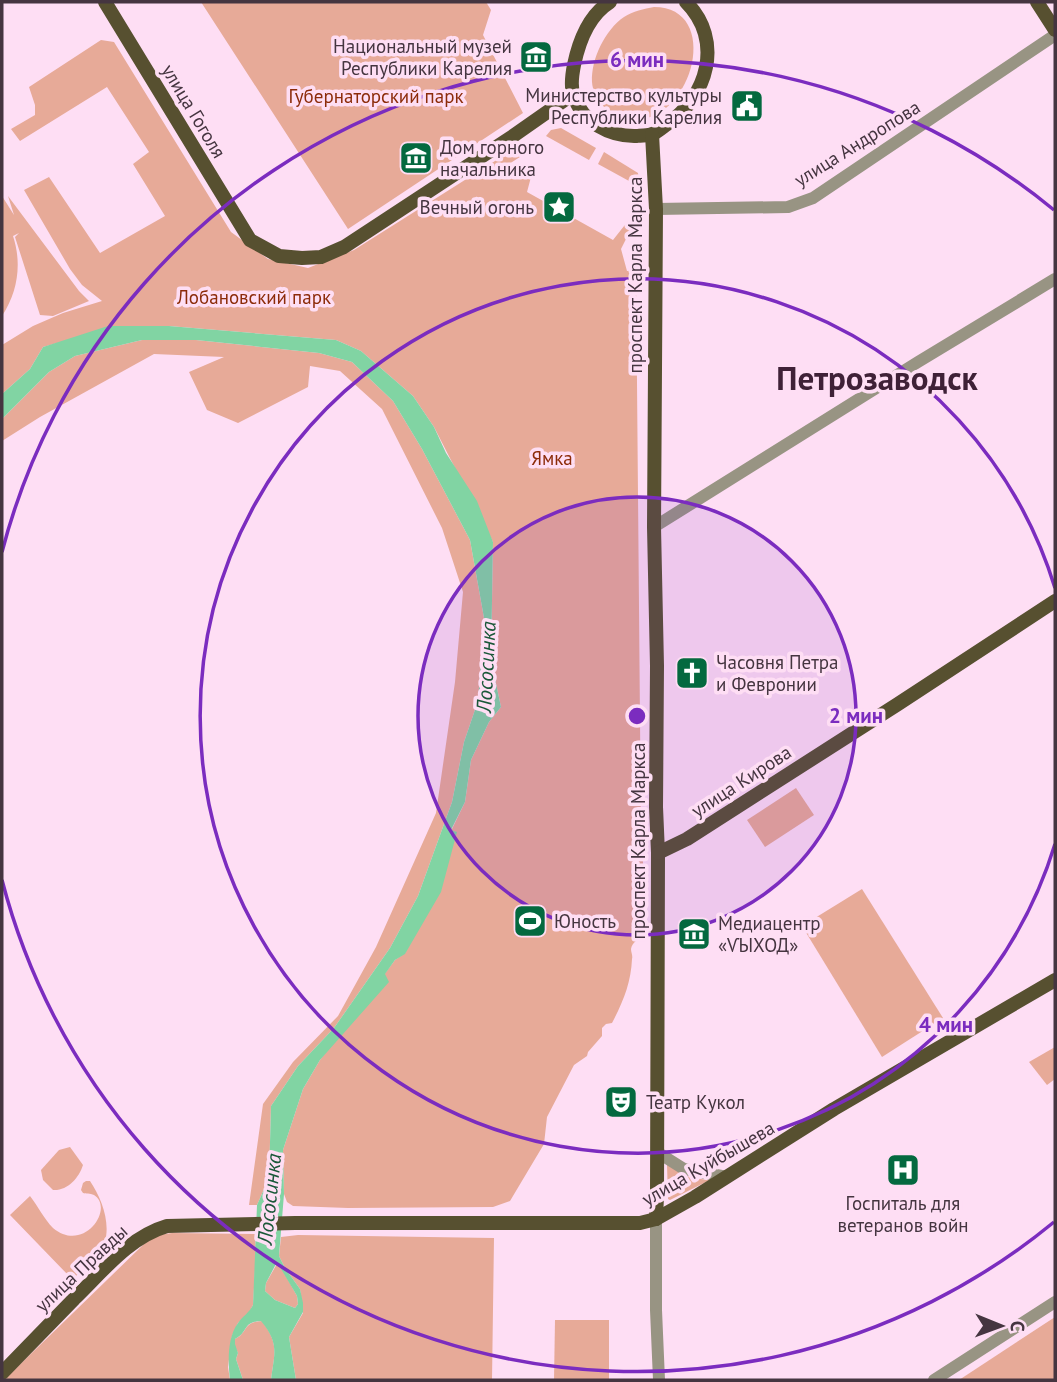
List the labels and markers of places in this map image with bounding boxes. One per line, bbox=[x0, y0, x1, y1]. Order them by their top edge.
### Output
place label: Национальный музей Республики Карелия bbox=[333, 34, 512, 80]
museum icon: Национальный музей Республики Карелия bbox=[517, 38, 555, 76]
place label: Министерство культуры Республики Карелия bbox=[525, 83, 722, 129]
public building icon: Министерство культуры Республики Карелия bbox=[728, 87, 766, 125]
place label: Дом горного начальника bbox=[440, 135, 544, 181]
museum icon: Дом горного начальника bbox=[397, 139, 435, 177]
place icon: Вечный огонь bbox=[540, 188, 578, 226]
place label: Вечный огонь bbox=[420, 195, 534, 219]
place label: Часовня Петра и Февронии bbox=[716, 650, 839, 696]
church icon: Часовня Петра и Февронии bbox=[673, 654, 711, 692]
centre of rings bbox=[625, 704, 649, 728]
sports icon: Юность bbox=[511, 902, 549, 940]
place label: Юность bbox=[554, 909, 616, 933]
place label: Медиацентр «ѴЫХОД» bbox=[718, 911, 821, 957]
museum icon: Медиацентр «ѴЫХОД» bbox=[675, 915, 713, 953]
theatre icon: Театр Кукол bbox=[602, 1083, 640, 1121]
place label: Театр Кукол bbox=[646, 1090, 745, 1114]
hospital icon: Госпиталь для ветеранов войн bbox=[884, 1151, 922, 1189]
place label: Госпиталь для ветеранов войн bbox=[837, 1191, 969, 1237]

